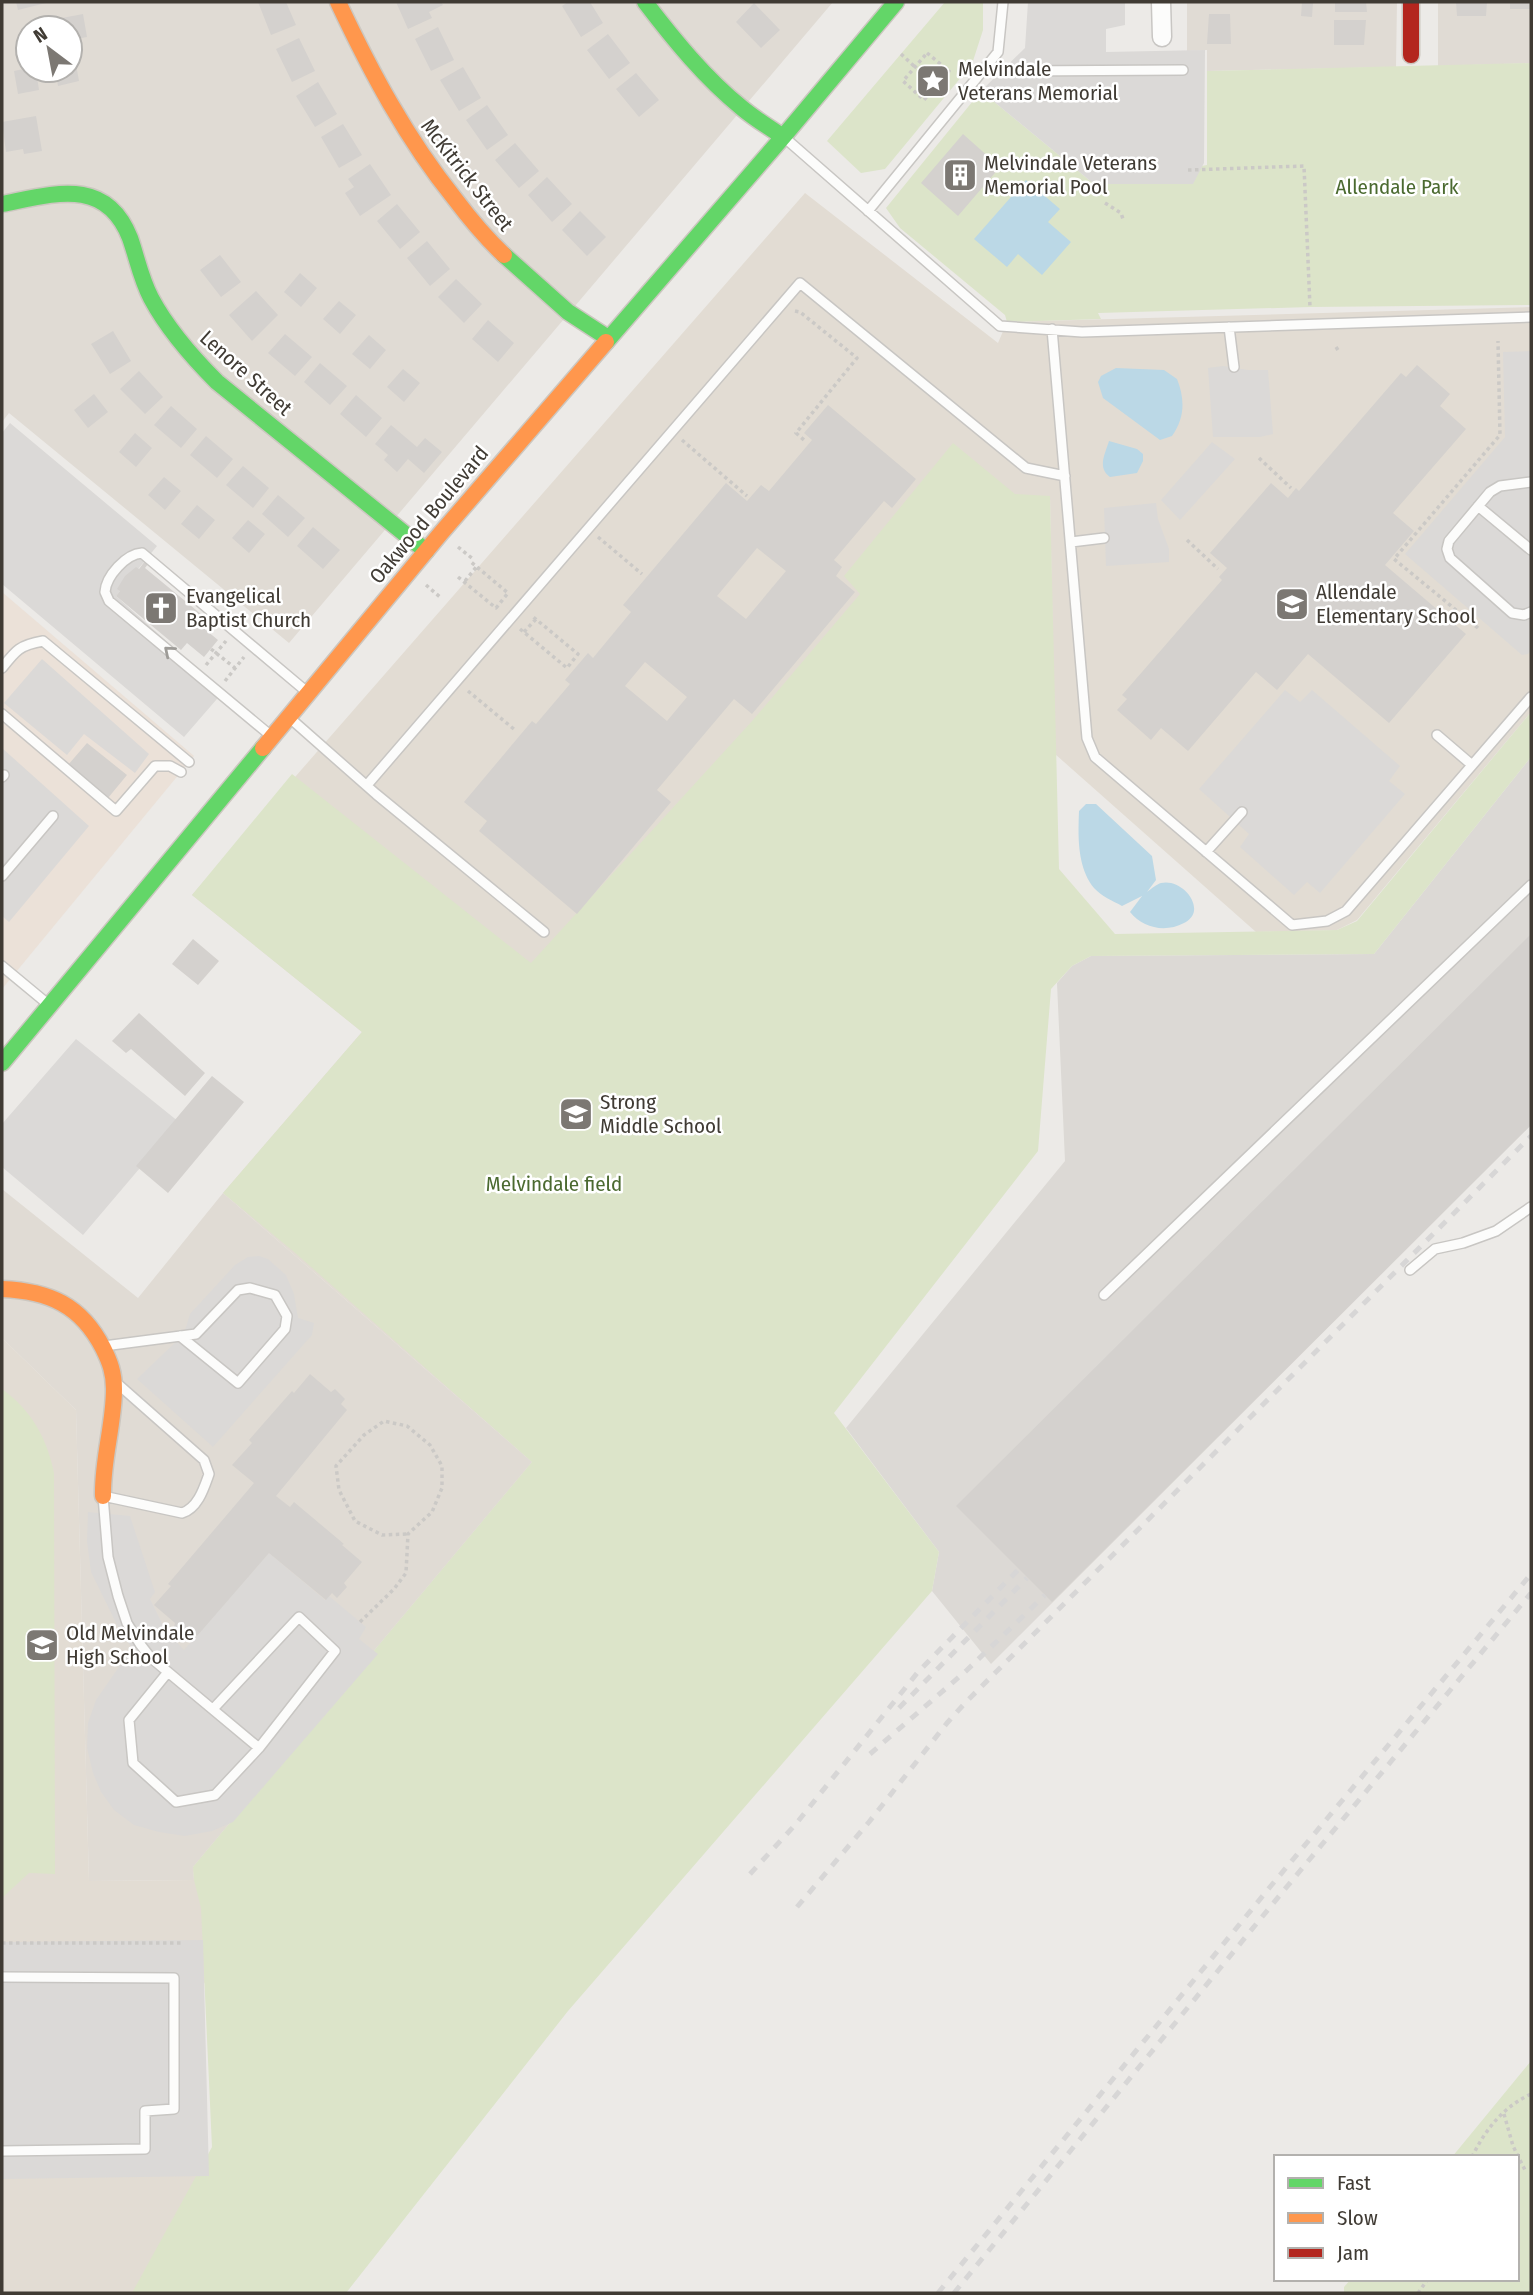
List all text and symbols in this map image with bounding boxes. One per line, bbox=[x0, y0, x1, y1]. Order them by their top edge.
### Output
north arrow bbox=[14, 14, 84, 84]
text: N bbox=[29, 22, 51, 48]
place label: Melvindale Veterans Memorial bbox=[958, 56, 1119, 106]
place icon: Melvindale Veterans Memorial bbox=[914, 62, 952, 100]
street label: McKitrick Street bbox=[415, 114, 519, 236]
place label: Melvindale Veterans Memorial Pool bbox=[984, 150, 1157, 200]
building icon: Melvindale Veterans Memorial Pool bbox=[941, 156, 979, 194]
park label: Allendale Park bbox=[1336, 174, 1459, 200]
street label: Lenore Street bbox=[195, 325, 298, 421]
street label: Oakwood Boulevard bbox=[364, 441, 494, 589]
place label: Allendale Elementary School bbox=[1316, 579, 1476, 629]
place label: Evangelical Baptist Church bbox=[186, 583, 311, 633]
school or university icon: Allendale Elementary School bbox=[1273, 585, 1311, 623]
church icon: Evangelical Baptist Church bbox=[142, 589, 180, 627]
one-way arrow bbox=[164, 647, 177, 659]
place label: Strong Middle School bbox=[600, 1089, 722, 1139]
school or university icon: Strong Middle School bbox=[557, 1095, 595, 1133]
park label: Melvindale field bbox=[486, 1171, 622, 1197]
place label: Old Melvindale High School bbox=[66, 1620, 194, 1670]
school or university icon: Old Melvindale High School bbox=[23, 1626, 61, 1664]
legend bbox=[1274, 2155, 1519, 2281]
text: Fast bbox=[1337, 2170, 1371, 2196]
text: Slow bbox=[1337, 2205, 1378, 2231]
text: Jam bbox=[1337, 2240, 1369, 2266]

